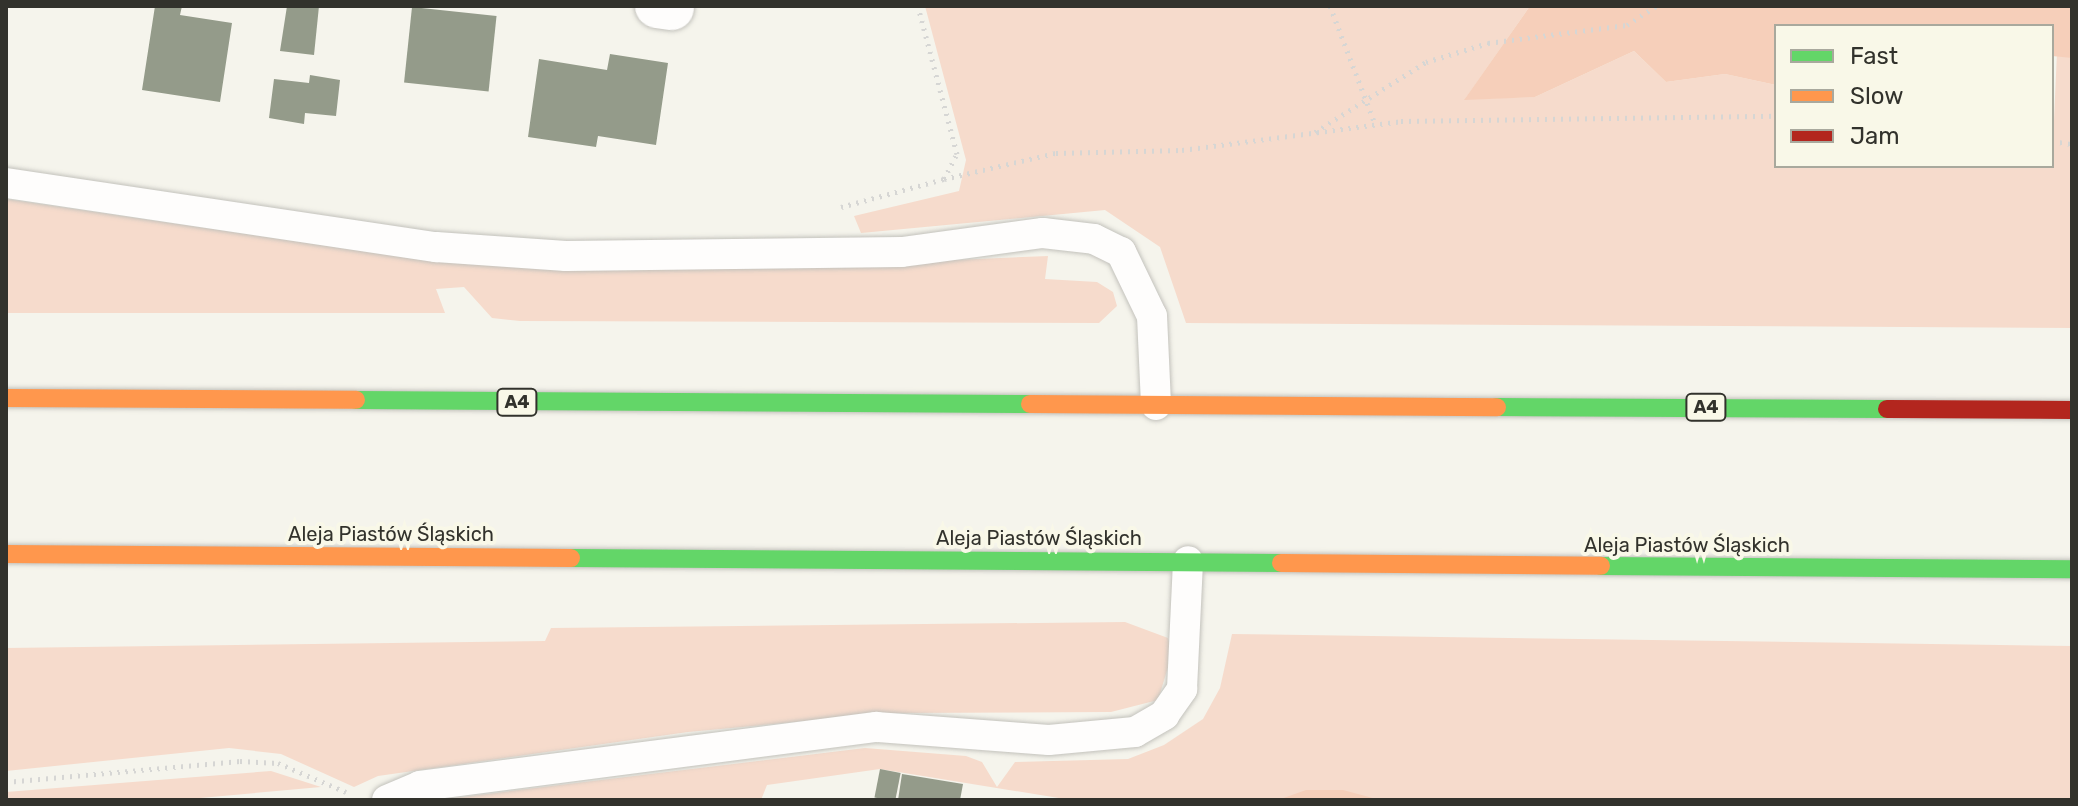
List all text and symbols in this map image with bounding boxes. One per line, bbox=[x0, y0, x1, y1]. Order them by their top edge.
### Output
legend bbox=[1774, 24, 2054, 168]
text: Fast bbox=[1850, 42, 1898, 70]
text: Slow bbox=[1850, 82, 1903, 110]
text: Jam bbox=[1850, 122, 1900, 150]
road number: A4 bbox=[495, 388, 539, 416]
road number: A4 bbox=[1684, 393, 1728, 421]
street label: Aleja Piastów Śląskich bbox=[288, 522, 494, 546]
street label: Aleja Piastów Śląskich bbox=[936, 526, 1142, 550]
street label: Aleja Piastów Śląskich bbox=[1584, 533, 1790, 557]

